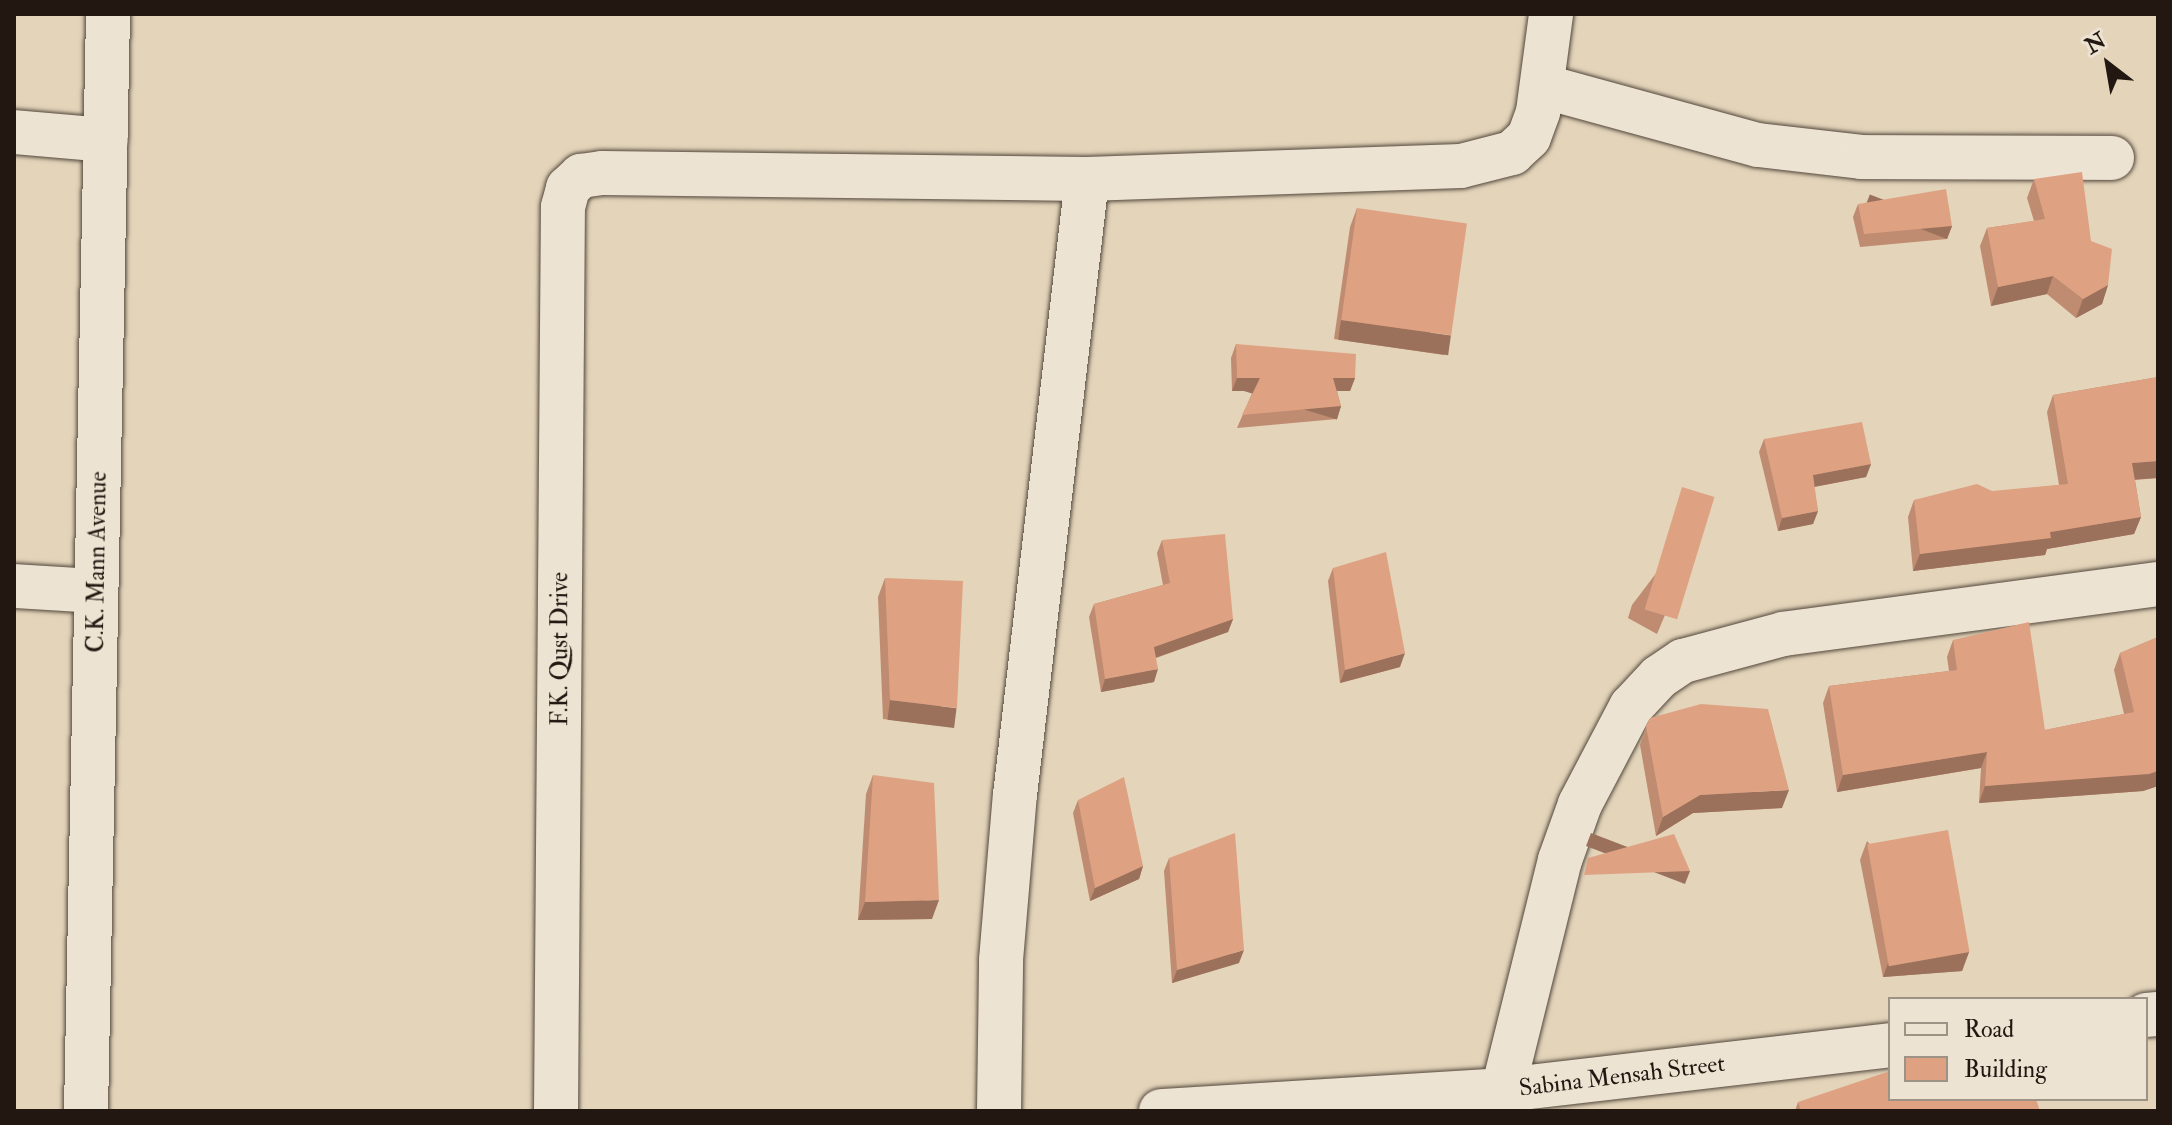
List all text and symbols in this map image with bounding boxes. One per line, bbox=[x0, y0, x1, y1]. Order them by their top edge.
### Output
north arrow bbox=[2068, 24, 2148, 104]
text: N bbox=[2080, 26, 2111, 61]
street label: C.K. Mann Avenue bbox=[81, 471, 113, 653]
street label: F.K. Qust Drive bbox=[546, 572, 574, 726]
legend bbox=[1888, 997, 2148, 1101]
text: Road bbox=[1964, 1014, 2014, 1045]
street label: Sabina Mensah Street bbox=[1517, 1049, 1727, 1103]
text: Building bbox=[1964, 1054, 2047, 1085]

